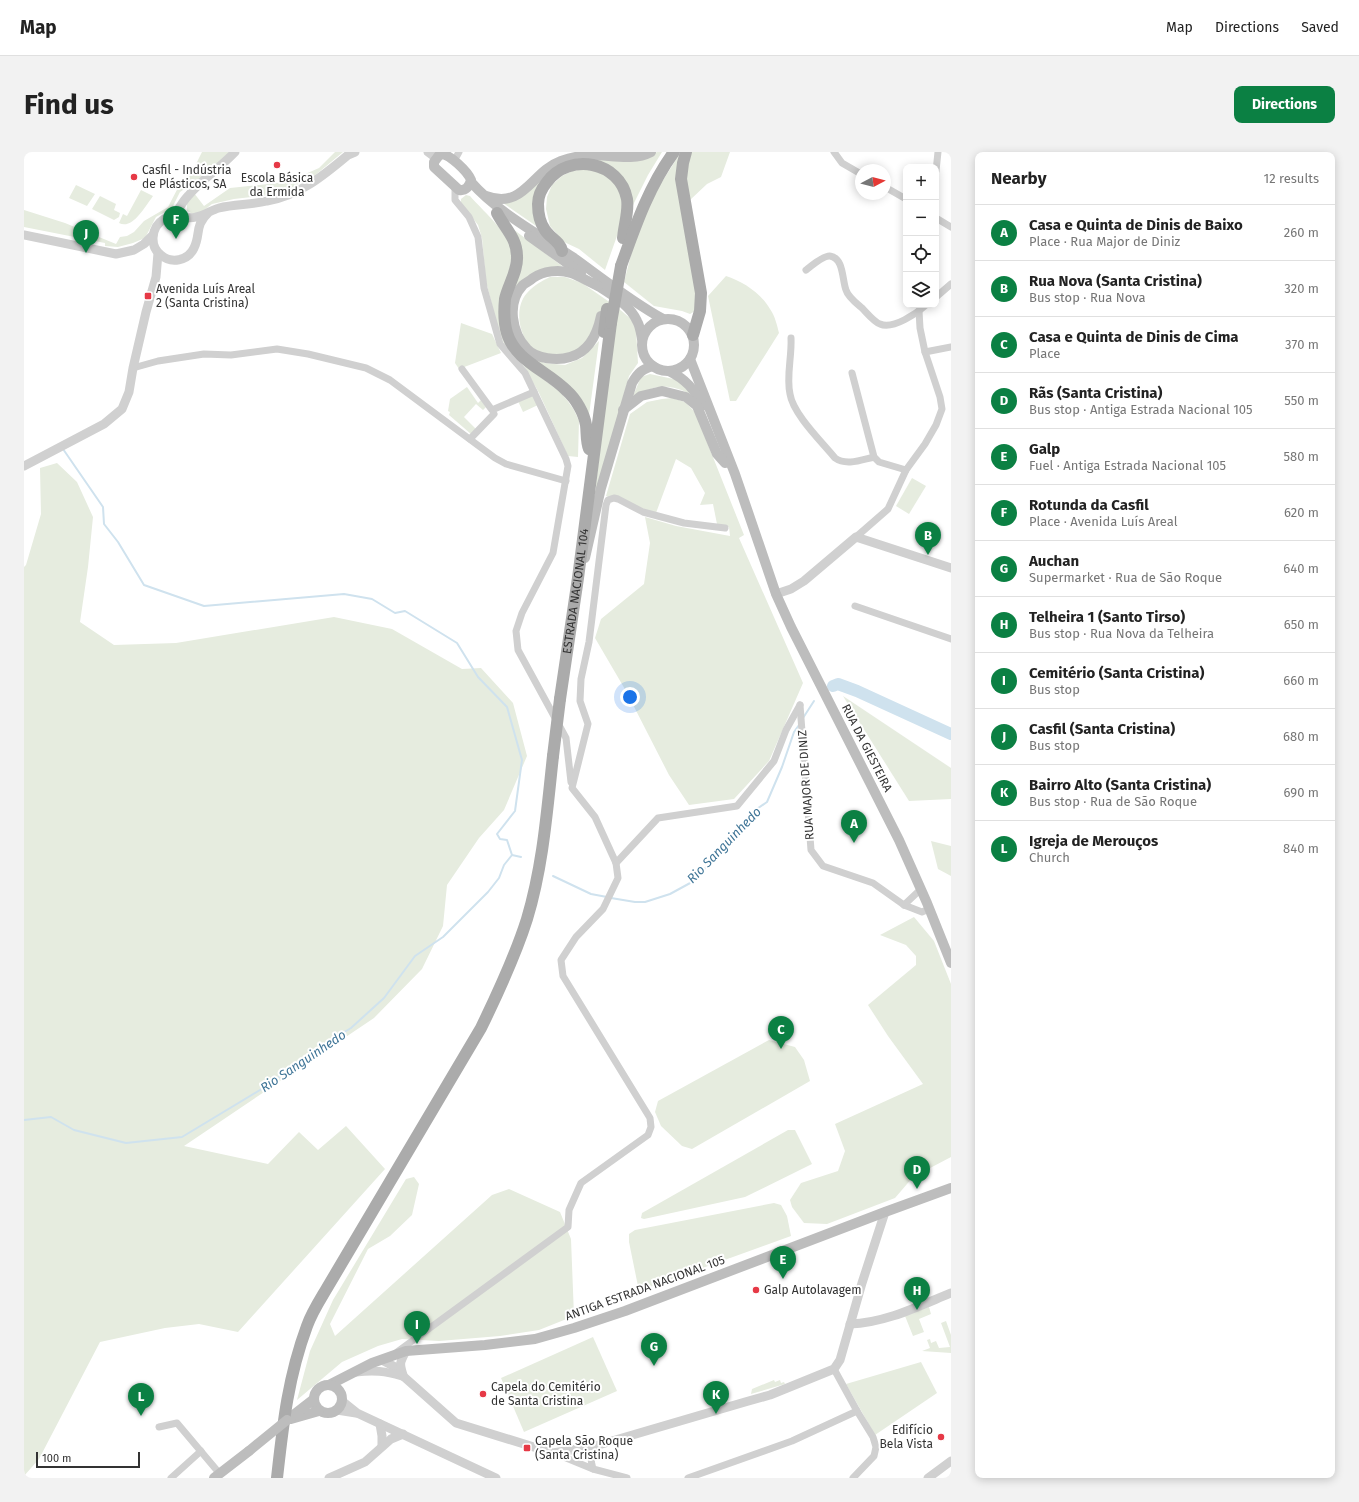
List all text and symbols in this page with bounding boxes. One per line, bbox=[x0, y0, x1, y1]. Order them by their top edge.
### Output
text: Map bbox=[20, 16, 57, 39]
text: Map bbox=[1166, 19, 1193, 36]
text: Directions bbox=[1215, 19, 1279, 36]
text: Saved bbox=[1301, 19, 1339, 36]
button: Directions bbox=[1234, 86, 1335, 123]
text: Find us bbox=[24, 88, 114, 121]
marker: Escola Básica da Ermida bbox=[272, 160, 282, 170]
place label: Casfil - Indústria de Plásticos, SA bbox=[142, 163, 231, 191]
north arrow bbox=[855, 164, 891, 200]
map controls bbox=[903, 164, 939, 308]
button: + bbox=[903, 164, 939, 200]
text: Nearby bbox=[991, 168, 1046, 189]
place label: Escola Básica da Ermida bbox=[241, 171, 313, 199]
text: 12 results bbox=[1264, 171, 1319, 186]
marker: Casfil - Indústria de Plásticos, SA bbox=[129, 172, 139, 182]
button: − bbox=[903, 200, 939, 236]
pin: F bbox=[163, 206, 189, 239]
text: Casa e Quinta de Dinis de Baixo bbox=[1029, 216, 1243, 234]
pin: J bbox=[73, 220, 99, 253]
text: A bbox=[1000, 225, 1008, 240]
text: 260 m bbox=[1284, 225, 1319, 240]
text: Place · Rua Major de Diniz bbox=[1029, 234, 1180, 249]
button: locate bbox=[903, 236, 939, 272]
button: layers bbox=[903, 272, 939, 308]
text: Rua Nova (Santa Cristina) bbox=[1029, 272, 1202, 290]
text: B bbox=[1000, 281, 1008, 296]
text: 320 m bbox=[1284, 281, 1319, 296]
place label: Avenida Luís Areal 2 (Santa Cristina) bbox=[156, 282, 255, 310]
text: Bus stop · Rua Nova bbox=[1029, 290, 1146, 305]
marker: Avenida Luís Areal 2 (Santa Cristina) bbox=[143, 291, 153, 301]
text: Casa e Quinta de Dinis de Cima bbox=[1029, 328, 1239, 346]
text: C bbox=[1000, 337, 1008, 352]
text: 370 m bbox=[1285, 337, 1319, 352]
text: Place bbox=[1029, 346, 1060, 361]
text: Rãs (Santa Cristina) bbox=[1029, 384, 1162, 402]
text: D bbox=[1000, 393, 1008, 408]
text: 550 m bbox=[1284, 393, 1319, 408]
text: Bus stop · Antiga Estrada Nacional 105 bbox=[1029, 402, 1253, 417]
text: Galp bbox=[1029, 440, 1060, 458]
text: E bbox=[1001, 449, 1007, 464]
text: 580 m bbox=[1283, 449, 1319, 464]
text: Fuel · Antiga Estrada Nacional 105 bbox=[1029, 458, 1226, 473]
text: Rotunda da Casfil bbox=[1029, 496, 1149, 514]
text: F bbox=[1001, 505, 1007, 520]
text: 620 m bbox=[1284, 505, 1319, 520]
text: Place · Avenida Luís Areal bbox=[1029, 514, 1178, 529]
pin: B bbox=[915, 522, 941, 555]
street label: ESTRADA NACIONAL 104 bbox=[560, 527, 591, 655]
text: Auchan bbox=[1029, 552, 1079, 570]
text: G bbox=[1000, 561, 1008, 576]
text: 640 m bbox=[1283, 561, 1319, 576]
text: Supermarket · Rua de São Roque bbox=[1029, 570, 1222, 585]
text: Telheira 1 (Santo Tirso) bbox=[1029, 608, 1185, 626]
text: H bbox=[1000, 617, 1008, 632]
text: 650 m bbox=[1284, 617, 1319, 632]
text: Bus stop · Rua Nova da Telheira bbox=[1029, 626, 1214, 641]
text: Cemitério (Santa Cristina) bbox=[1029, 664, 1204, 682]
text: I bbox=[1002, 673, 1006, 688]
text: 660 m bbox=[1283, 673, 1319, 688]
text: Bus stop bbox=[1029, 682, 1080, 697]
your location bbox=[620, 687, 640, 707]
street label: RUA DA GIESTEIRA bbox=[839, 702, 895, 794]
text: Casfil (Santa Cristina) bbox=[1029, 720, 1175, 738]
text: J bbox=[1002, 729, 1006, 744]
text: 680 m bbox=[1283, 729, 1319, 744]
street label: RUA MAJOR DE DINIZ bbox=[795, 730, 817, 840]
text: Bus stop bbox=[1029, 738, 1080, 753]
text: Bairro Alto (Santa Cristina) bbox=[1029, 776, 1211, 794]
text: K bbox=[1000, 785, 1008, 800]
text: 690 m bbox=[1284, 785, 1319, 800]
text: Bus stop · Rua de São Roque bbox=[1029, 794, 1197, 809]
water label: Rio Sanguinhedo bbox=[684, 804, 764, 886]
pin: A bbox=[841, 810, 867, 843]
text: Igreja de Merouços bbox=[1029, 832, 1158, 850]
text: L bbox=[1001, 841, 1007, 856]
text: 840 m bbox=[1283, 841, 1319, 856]
text: Church bbox=[1029, 850, 1070, 865]
pin: C bbox=[768, 1016, 794, 1049]
water label: Rio Sanguinhedo bbox=[257, 1027, 349, 1095]
pin: D bbox=[904, 1156, 930, 1189]
pin: E bbox=[770, 1246, 796, 1279]
street label: ANTIGA ESTRADA NACIONAL 105 bbox=[563, 1253, 727, 1323]
pin: H bbox=[904, 1277, 930, 1310]
place label: Galp Autolavagem bbox=[764, 1283, 862, 1297]
marker: Galp Autolavagem bbox=[751, 1285, 761, 1295]
pin: I bbox=[404, 1311, 430, 1344]
pin: G bbox=[641, 1333, 667, 1366]
place label: Capela do Cemitério de Santa Cristina bbox=[491, 1380, 601, 1408]
pin: K bbox=[703, 1381, 729, 1414]
pin: L bbox=[128, 1383, 154, 1416]
marker: Capela do Cemitério de Santa Cristina bbox=[478, 1389, 488, 1399]
place label: Edifício Bela Vista bbox=[880, 1423, 933, 1451]
marker: Edifício Bela Vista bbox=[936, 1432, 946, 1442]
place label: Capela São Roque (Santa Cristina) bbox=[535, 1434, 633, 1462]
marker: Capela São Roque (Santa Cristina) bbox=[522, 1443, 532, 1453]
scale bar bbox=[36, 1450, 140, 1469]
text: 100 m bbox=[42, 1452, 71, 1465]

